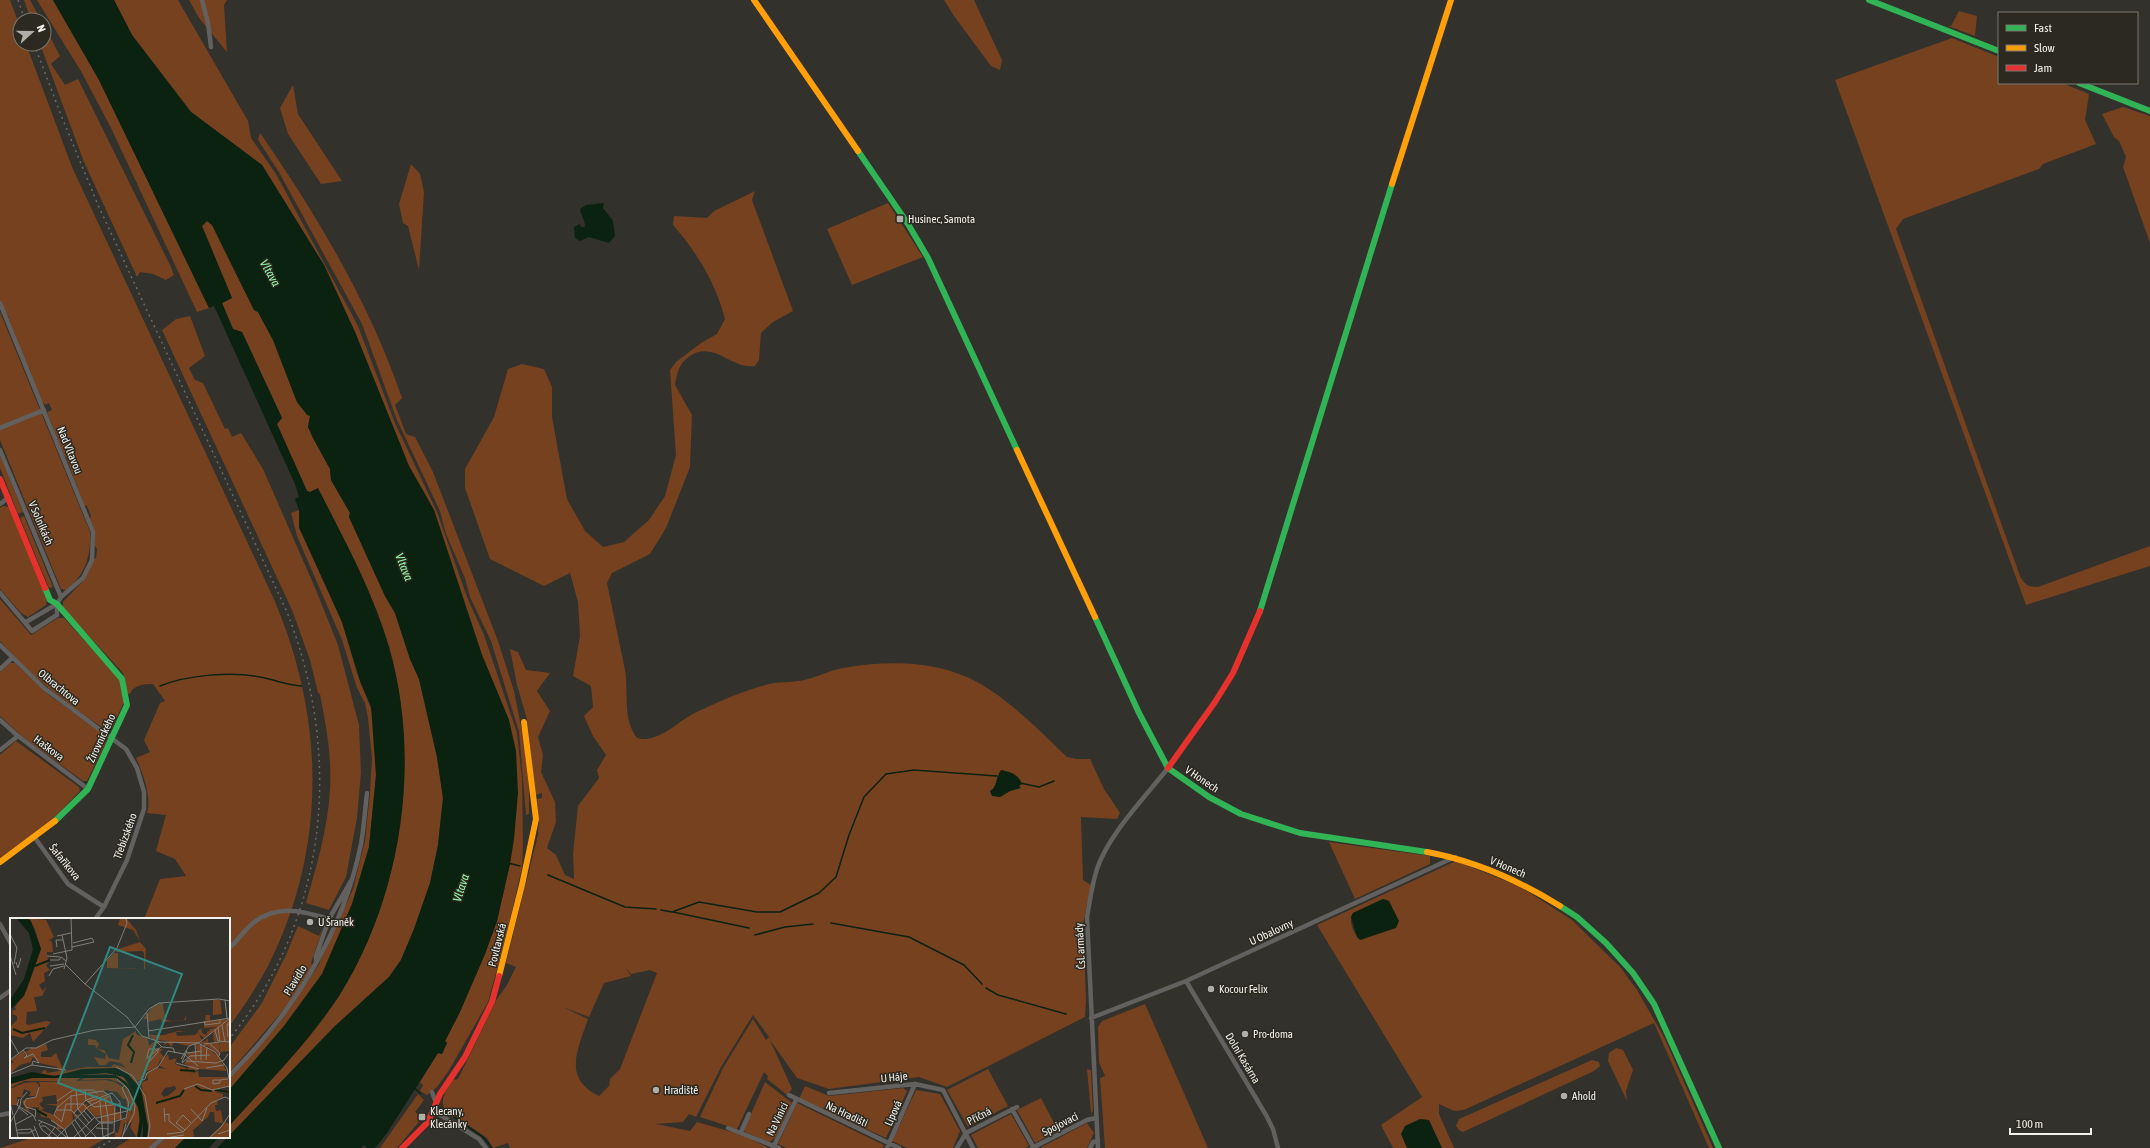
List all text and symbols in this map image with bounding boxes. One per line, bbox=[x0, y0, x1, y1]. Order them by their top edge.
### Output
north arrow bbox=[12, 12, 52, 52]
legend bbox=[1998, 12, 2138, 84]
text: Fast bbox=[2034, 21, 2052, 35]
text: N bbox=[35, 23, 48, 34]
text: Slow bbox=[2034, 41, 2055, 55]
text: Jam bbox=[2034, 61, 2052, 75]
place label: Husinec, Samota bbox=[908, 213, 975, 225]
marker: Husinec, Samota bbox=[895, 214, 905, 224]
water label: Vltava bbox=[257, 257, 283, 289]
street label: Nad Vltavou bbox=[55, 425, 85, 475]
street label: V Solníkách bbox=[26, 499, 56, 547]
water label: Vltava bbox=[392, 551, 416, 583]
street label: Olbrachtova bbox=[36, 667, 82, 707]
street label: Žirovnického bbox=[84, 712, 118, 764]
street label: Haškova bbox=[32, 733, 66, 763]
street label: V Honech bbox=[1183, 763, 1221, 795]
street label: Třebízského bbox=[111, 811, 139, 861]
street label: Šafaříkova bbox=[47, 842, 83, 882]
street label: V Honech bbox=[1488, 854, 1528, 880]
water label: Vltava bbox=[450, 872, 472, 904]
place label: U Šraněk bbox=[318, 916, 354, 928]
street label: U Obalovny bbox=[1247, 916, 1295, 947]
marker: U Šraněk bbox=[305, 917, 315, 927]
inset map bbox=[10, 918, 230, 1138]
street label: Povltavská bbox=[486, 922, 508, 968]
street label: Čsl. armády bbox=[1073, 922, 1087, 969]
street label: Plavidlo bbox=[281, 963, 309, 997]
place label: Kocour Felix bbox=[1219, 983, 1268, 995]
marker: Kocour Felix bbox=[1206, 984, 1216, 994]
place label: Pro-doma bbox=[1253, 1028, 1293, 1040]
marker: Pro-doma bbox=[1240, 1029, 1250, 1039]
street label: Dolní Kasárna bbox=[1223, 1031, 1263, 1085]
street label: U Háje bbox=[880, 1070, 908, 1084]
place label: Hradiště bbox=[664, 1084, 698, 1096]
marker: Hradiště bbox=[651, 1085, 661, 1095]
place label: Ahold bbox=[1572, 1090, 1596, 1102]
marker: Ahold bbox=[1559, 1091, 1569, 1101]
street label: Lipová bbox=[882, 1098, 904, 1128]
street label: Na Hradišti bbox=[824, 1099, 870, 1129]
street label: Na Vinici bbox=[764, 1100, 790, 1138]
place label: Klecany, Klecánky bbox=[430, 1105, 467, 1130]
street label: Příčná bbox=[965, 1105, 993, 1127]
street label: Spojovací bbox=[1040, 1110, 1080, 1138]
scale bar bbox=[2010, 1110, 2091, 1136]
marker: Klecany, Klecánky bbox=[417, 1112, 427, 1122]
text: 100 m bbox=[2016, 1117, 2043, 1131]

